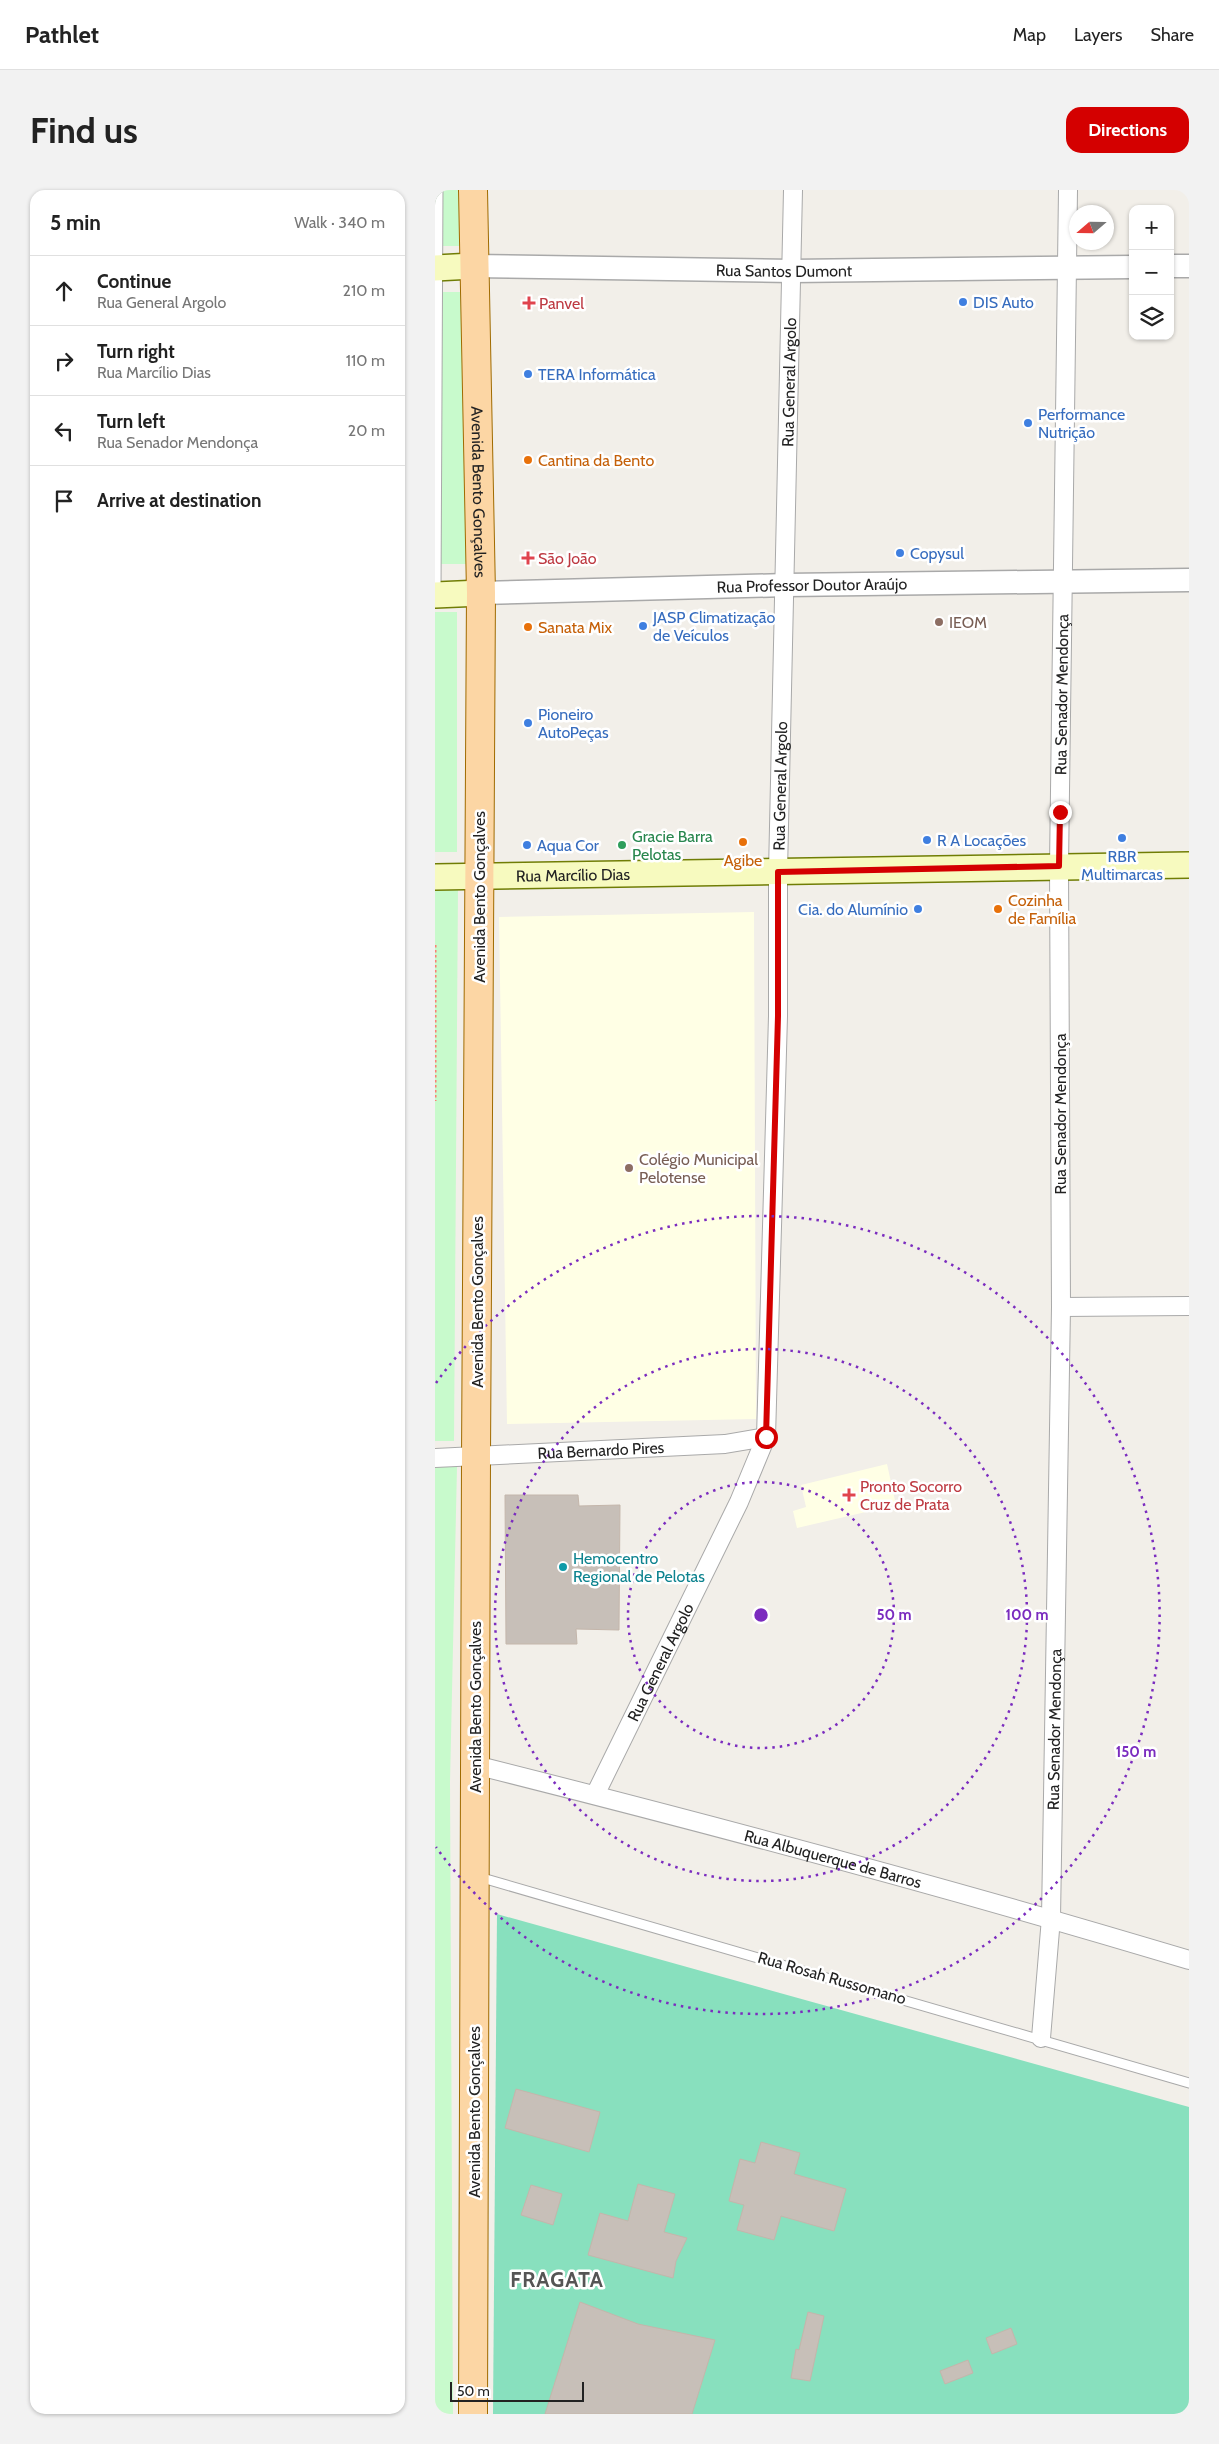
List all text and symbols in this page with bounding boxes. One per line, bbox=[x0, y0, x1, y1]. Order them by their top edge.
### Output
text: Pathlet bbox=[25, 20, 99, 49]
text: Map bbox=[1013, 24, 1046, 46]
text: Layers bbox=[1074, 24, 1123, 46]
text: Share bbox=[1151, 24, 1194, 46]
button: Directions bbox=[1066, 107, 1189, 153]
text: Find us bbox=[30, 109, 138, 152]
north arrow bbox=[1069, 205, 1114, 250]
map controls bbox=[1129, 205, 1174, 340]
button: + bbox=[1129, 205, 1174, 250]
text: 5 min bbox=[50, 210, 101, 235]
text: Walk · 340 m bbox=[294, 213, 385, 232]
button: − bbox=[1129, 250, 1174, 295]
street label: Rua Santos Dumont bbox=[716, 260, 853, 281]
text: Continue bbox=[97, 270, 171, 293]
icon: ahead bbox=[50, 277, 78, 305]
text: 210 m bbox=[343, 281, 385, 300]
text: Rua General Argolo bbox=[97, 293, 226, 312]
place label: DIS Auto bbox=[973, 293, 1034, 312]
place label: Panvel bbox=[539, 294, 584, 313]
button: layers bbox=[1129, 295, 1174, 340]
marker: DIS Auto bbox=[957, 296, 969, 308]
marker: Panvel bbox=[523, 297, 535, 309]
street label: Rua General Argolo bbox=[778, 317, 800, 447]
text: Turn right bbox=[97, 340, 175, 363]
icon: right bbox=[50, 347, 78, 375]
text: 110 m bbox=[346, 351, 385, 370]
text: Rua Marcílio Dias bbox=[97, 363, 211, 382]
place label: TERA Informática bbox=[538, 365, 656, 384]
marker: TERA Informática bbox=[522, 368, 534, 380]
place label: Performance Nutrição bbox=[1038, 405, 1125, 442]
street label: Avenida Bento Gonçalves bbox=[468, 406, 490, 578]
text: Turn left bbox=[97, 410, 165, 433]
icon: left bbox=[50, 417, 78, 445]
marker: Performance Nutrição bbox=[1022, 417, 1034, 429]
text: 20 m bbox=[348, 421, 385, 440]
text: Rua Senador Mendonça bbox=[97, 433, 258, 452]
place label: Cantina da Bento bbox=[538, 451, 654, 470]
marker: Cantina da Bento bbox=[522, 454, 534, 466]
icon: arrive bbox=[50, 487, 78, 515]
text: Arrive at destination bbox=[97, 489, 261, 512]
place label: Copysul bbox=[910, 544, 964, 563]
marker: Copysul bbox=[894, 547, 906, 559]
place label: São João bbox=[538, 549, 597, 568]
marker: São João bbox=[522, 552, 534, 564]
street label: Rua Professor Doutor Araújo bbox=[716, 574, 907, 596]
place label: JASP Climatização de Veículos bbox=[652, 608, 776, 645]
place label: IEOM bbox=[949, 613, 987, 632]
street label: Rua Senador Mendonça bbox=[1051, 613, 1072, 775]
marker: IEOM bbox=[933, 616, 945, 628]
place label: Sanata Mix bbox=[538, 618, 612, 637]
marker: JASP Climatização de Veículos bbox=[637, 620, 649, 632]
marker: Sanata Mix bbox=[522, 621, 534, 633]
place label: Pioneiro AutoPeças bbox=[538, 705, 609, 742]
marker: Pioneiro AutoPeças bbox=[522, 717, 534, 729]
street label: Rua General Argolo bbox=[769, 721, 791, 851]
route end bbox=[1049, 801, 1072, 824]
street label: Avenida Bento Gonçalves bbox=[470, 811, 489, 983]
place label: Gracie Barra Pelotas bbox=[632, 827, 713, 864]
place label: R A Locações bbox=[937, 831, 1026, 850]
marker: RBR Multimarcas bbox=[1116, 832, 1128, 844]
marker: R A Locações bbox=[921, 834, 933, 846]
place label: Aqua Cor bbox=[537, 836, 600, 855]
marker: Agibe bbox=[737, 836, 749, 848]
marker: Aqua Cor bbox=[521, 839, 533, 851]
marker: Gracie Barra Pelotas bbox=[616, 839, 628, 851]
place label: RBR Multimarcas bbox=[1081, 847, 1163, 884]
place label: Agibe bbox=[724, 851, 762, 870]
street label: Rua Marcílio Dias bbox=[516, 864, 631, 885]
place label: Cozinha de Família bbox=[1008, 891, 1076, 928]
place label: Cia. do Alumínio bbox=[798, 900, 908, 919]
marker: Cia. do Alumínio bbox=[912, 903, 924, 915]
marker: Cozinha de Família bbox=[992, 903, 1004, 915]
street label: Rua Senador Mendonça bbox=[1051, 1033, 1070, 1195]
place label: Colégio Municipal Pelotense bbox=[639, 1150, 758, 1187]
marker: Colégio Municipal Pelotense bbox=[623, 1162, 635, 1174]
street label: Avenida Bento Gonçalves bbox=[468, 1216, 487, 1388]
route start bbox=[755, 1426, 778, 1449]
street label: Rua Bernardo Pires bbox=[537, 1437, 665, 1463]
place label: Pronto Socorro Cruz de Prata bbox=[860, 1477, 962, 1514]
marker: Pronto Socorro Cruz de Prata bbox=[842, 1488, 856, 1502]
place label: Hemocentro Regional de Pelotas bbox=[573, 1549, 705, 1586]
marker: Hemocentro Regional de Pelotas bbox=[557, 1561, 569, 1573]
street label: Rua General Argolo bbox=[623, 1600, 697, 1724]
centre of rings bbox=[752, 1606, 770, 1624]
text: 50 m bbox=[876, 1606, 912, 1624]
text: 100 m bbox=[1005, 1606, 1049, 1624]
street label: Avenida Bento Gonçalves bbox=[466, 1621, 485, 1793]
street label: Rua Senador Mendonça bbox=[1043, 1648, 1065, 1810]
text: 150 m bbox=[1116, 1743, 1156, 1761]
street label: Rua Albuquerque de Barros bbox=[742, 1825, 924, 1892]
street label: Rua Rosah Russomano bbox=[756, 1948, 908, 2008]
street label: Avenida Bento Gonçalves bbox=[465, 2026, 484, 2198]
district label: FRAGATA bbox=[510, 2267, 604, 2292]
scale bar bbox=[450, 2379, 584, 2402]
text: 50 m bbox=[457, 2382, 490, 2400]

